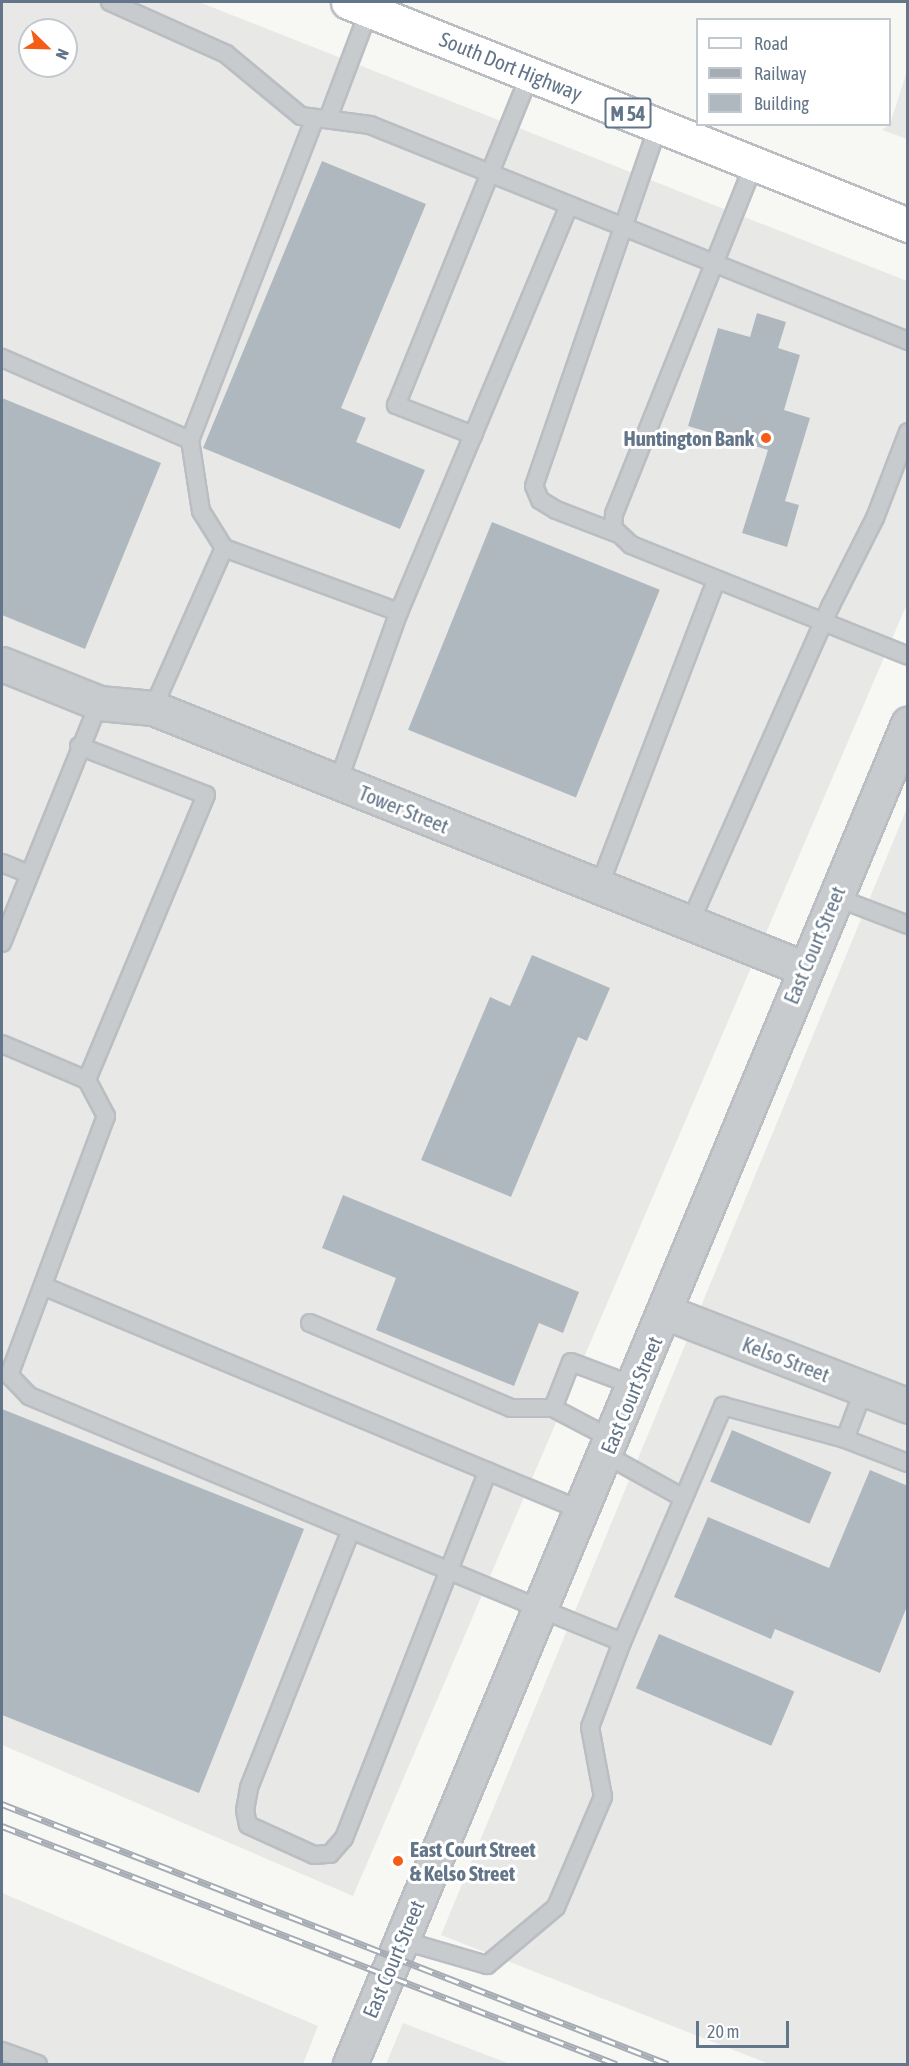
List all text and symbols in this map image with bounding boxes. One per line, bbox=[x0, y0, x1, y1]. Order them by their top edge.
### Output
north arrow bbox=[18, 18, 78, 78]
legend bbox=[696, 18, 891, 126]
street label: South Dort Highway bbox=[436, 26, 586, 106]
text: Road bbox=[754, 33, 788, 54]
text: N bbox=[53, 46, 73, 62]
text: Railway bbox=[754, 63, 806, 84]
text: Building bbox=[754, 93, 809, 114]
road number: M 54 bbox=[604, 96, 652, 130]
place label: Huntington Bank bbox=[623, 425, 754, 451]
marker: Huntington Bank bbox=[759, 431, 773, 445]
street label: Tower Street bbox=[355, 780, 453, 838]
street label: East Court Street bbox=[778, 882, 850, 1008]
street label: Kelso Street bbox=[739, 1331, 833, 1387]
street label: East Court Street bbox=[595, 1332, 667, 1458]
place label: East Court Street & Kelso Street bbox=[410, 1836, 535, 1886]
marker: East Court Street & Kelso Street bbox=[391, 1854, 405, 1868]
street label: East Court Street bbox=[357, 1896, 429, 2022]
scale bar bbox=[699, 2009, 792, 2047]
text: 20 m bbox=[707, 2021, 739, 2042]

